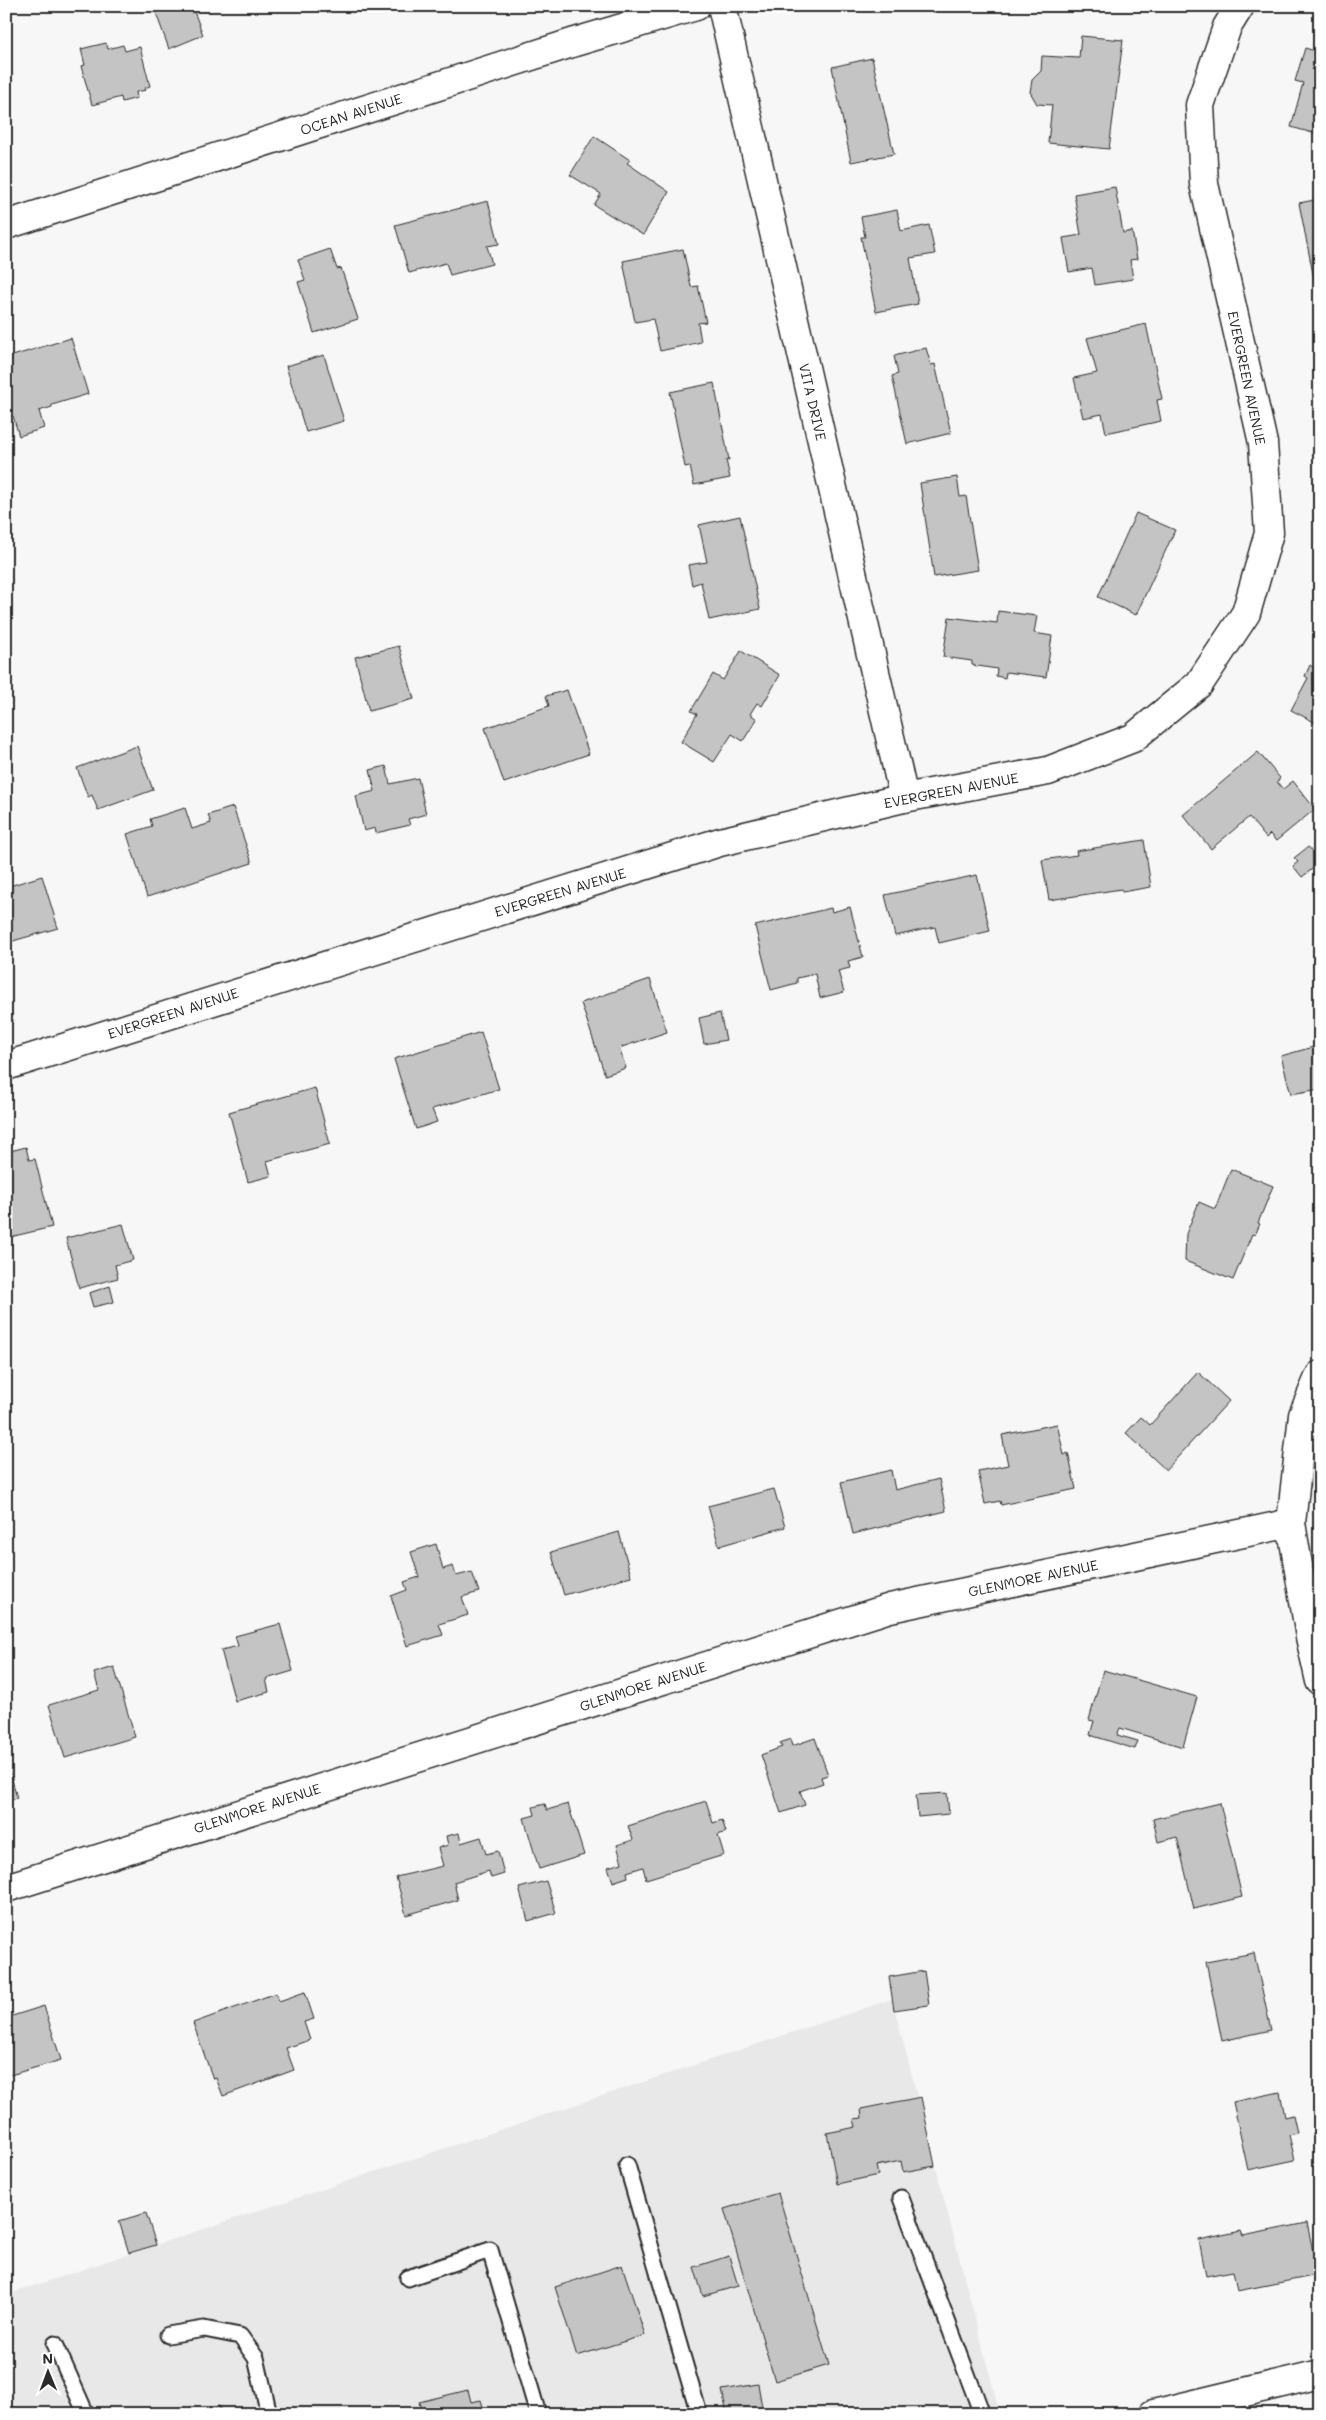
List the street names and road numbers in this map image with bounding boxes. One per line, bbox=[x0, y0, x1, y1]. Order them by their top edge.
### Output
street label: OCEAN AVENUE bbox=[298, 89, 404, 139]
street label: EVERGREEN AVENUE bbox=[1224, 309, 1270, 447]
street label: VITA DRIVE bbox=[795, 361, 831, 443]
street label: EVERGREEN AVENUE bbox=[882, 768, 1020, 812]
street label: EVERGREEN AVENUE bbox=[492, 863, 628, 921]
street label: EVERGREEN AVENUE bbox=[105, 983, 241, 1043]
street label: GLENMORE AVENUE bbox=[966, 1555, 1100, 1601]
street label: GLENMORE AVENUE bbox=[577, 1657, 709, 1715]
street label: GLENMORE AVENUE bbox=[191, 1779, 323, 1837]

